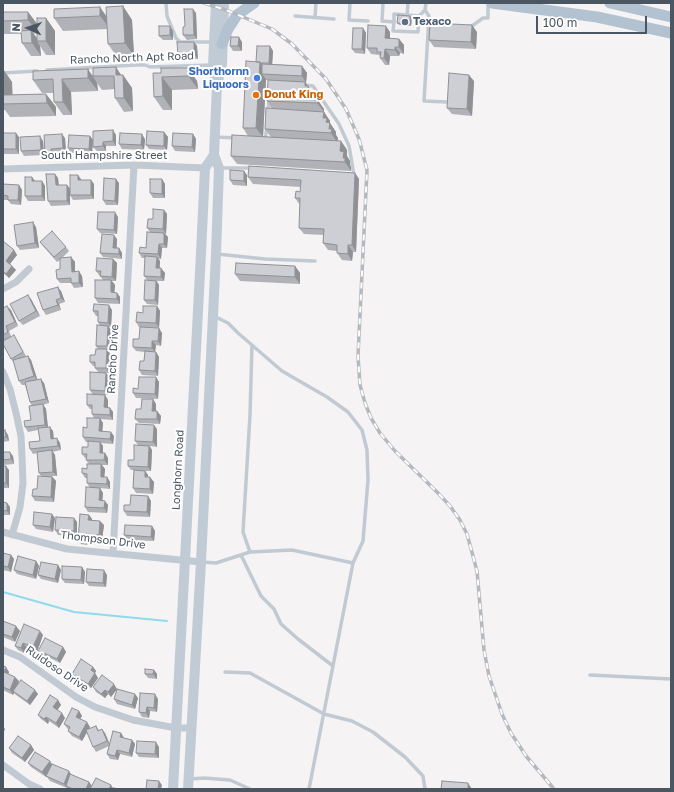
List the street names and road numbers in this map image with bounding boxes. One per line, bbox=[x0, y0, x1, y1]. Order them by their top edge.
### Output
street label: Rancho North Apt Road bbox=[70, 49, 194, 67]
street label: South Hampshire Street bbox=[41, 149, 167, 163]
street label: Rancho Drive bbox=[105, 324, 121, 394]
street label: Longhorn Road bbox=[169, 430, 187, 510]
street label: Thompson Drive bbox=[60, 528, 146, 552]
street label: Ruidoso Drive bbox=[23, 643, 91, 695]

